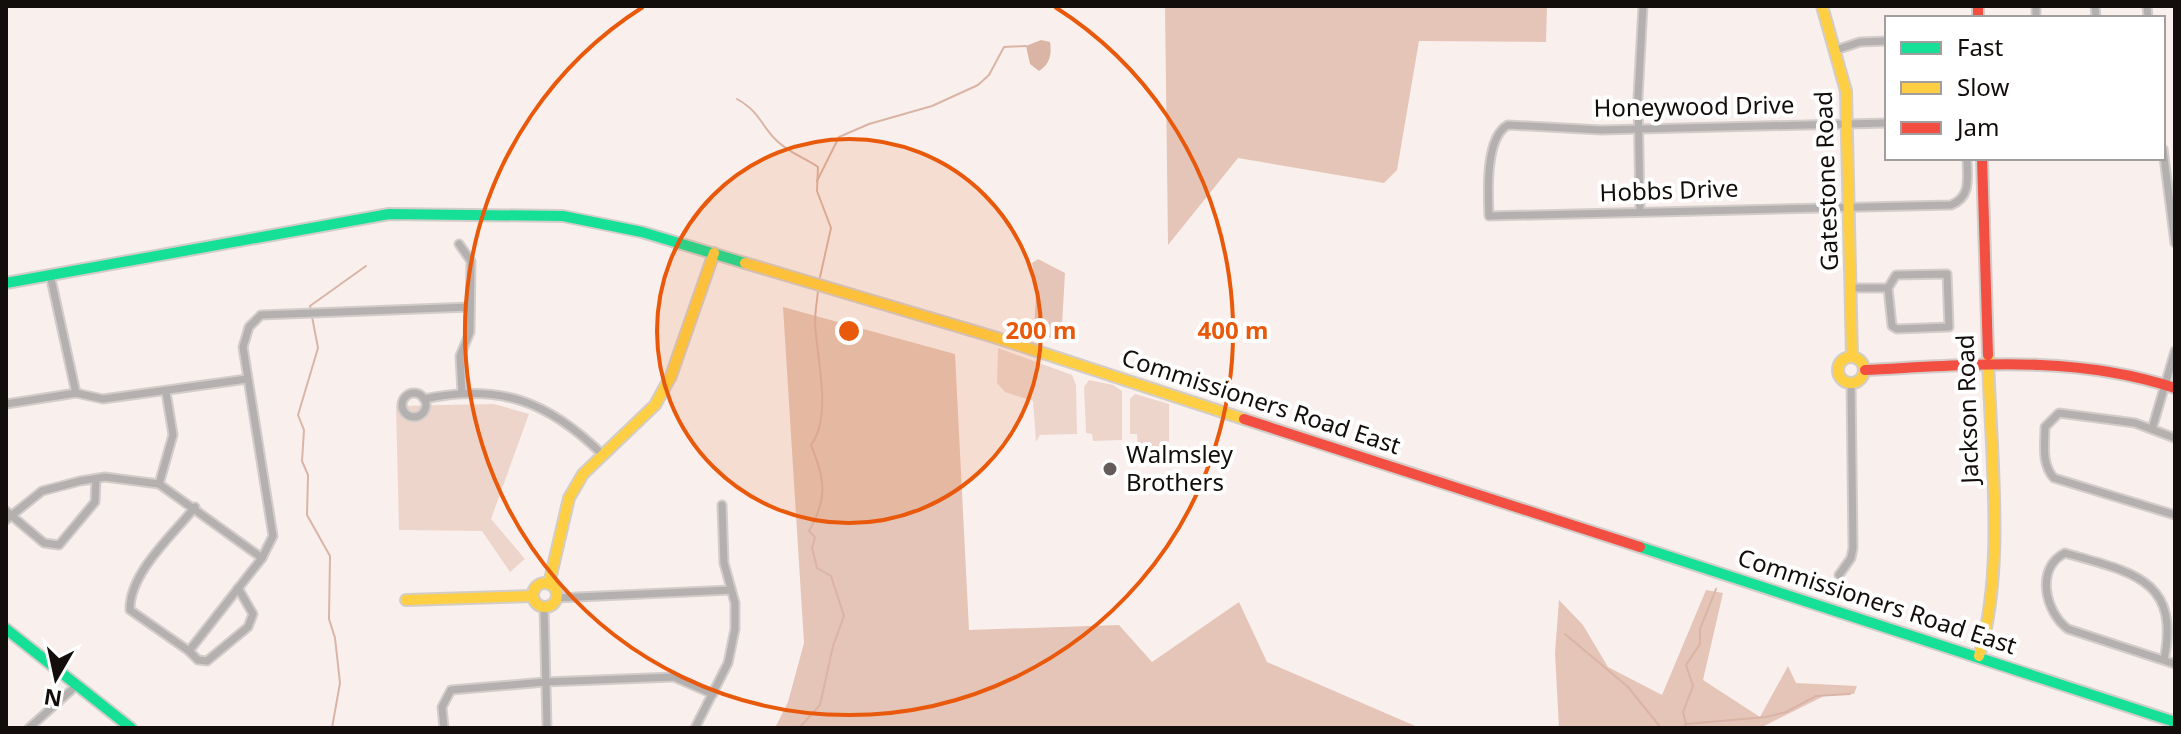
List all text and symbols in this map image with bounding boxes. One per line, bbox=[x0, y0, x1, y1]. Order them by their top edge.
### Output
legend bbox=[1885, 16, 2165, 160]
text: Fast bbox=[1957, 30, 2003, 63]
text: Slow bbox=[1957, 70, 2009, 103]
street label: Honeywood Drive bbox=[1593, 87, 1795, 124]
street label: Gatestone Road bbox=[1806, 90, 1845, 272]
text: Jam bbox=[1955, 110, 1999, 143]
street label: Hobbs Drive bbox=[1599, 171, 1739, 208]
text: 200 m bbox=[1006, 313, 1076, 346]
text: 400 m bbox=[1198, 313, 1268, 346]
centre of rings bbox=[835, 317, 863, 345]
street label: Jackson Road bbox=[1947, 334, 1986, 486]
street label: Commissioners Road East bbox=[1118, 340, 1405, 461]
place label: Walmsley Brothers bbox=[1126, 437, 1234, 498]
marker: Walmsley Brothers bbox=[1101, 460, 1119, 478]
street label: Commissioners Road East bbox=[1734, 540, 2021, 661]
north arrow bbox=[16, 638, 96, 718]
text: N bbox=[42, 683, 64, 715]

